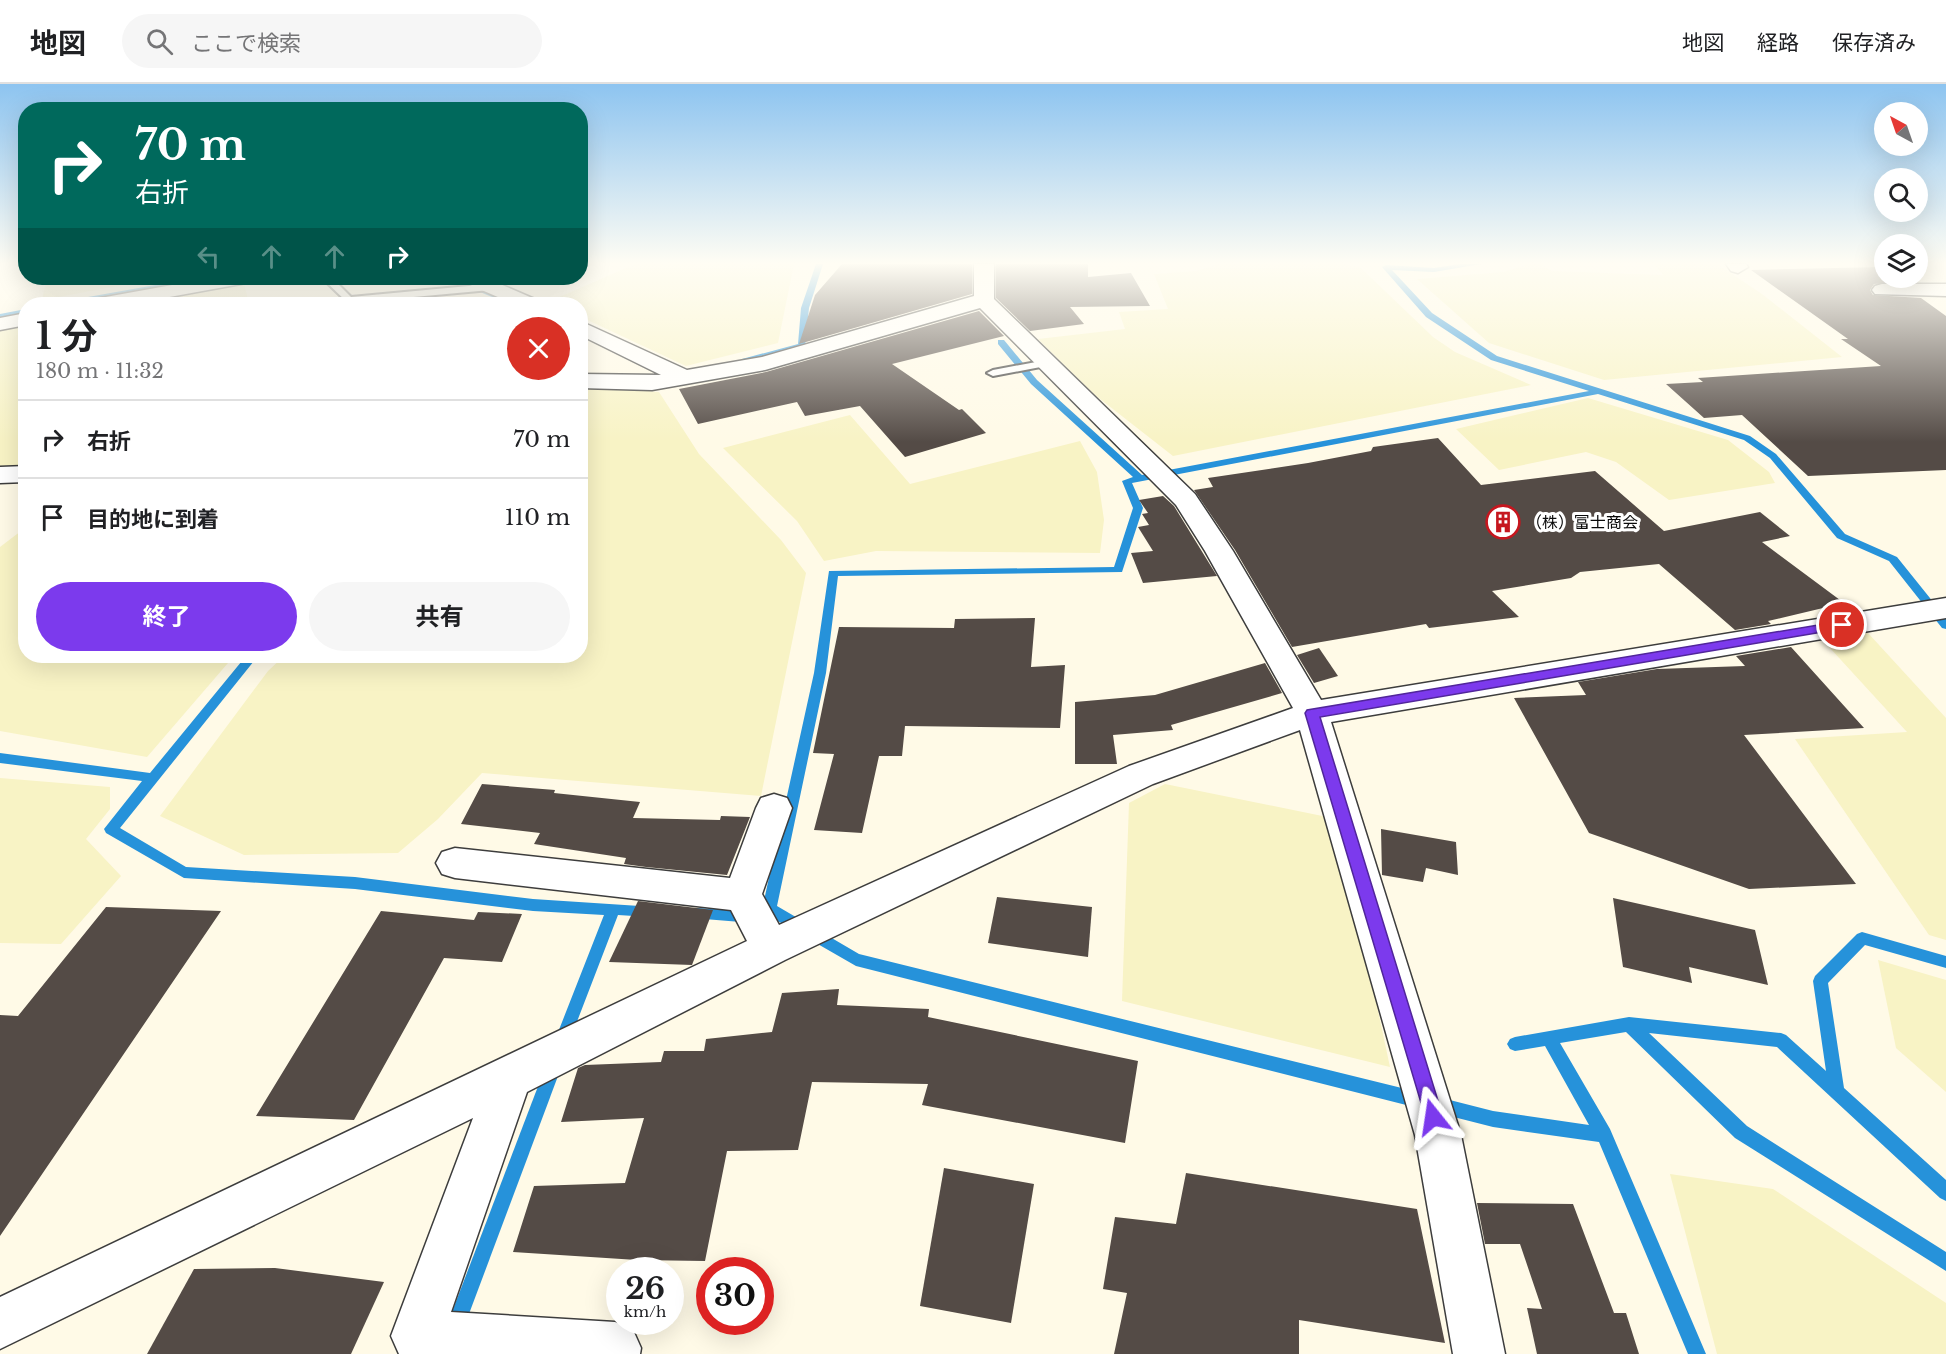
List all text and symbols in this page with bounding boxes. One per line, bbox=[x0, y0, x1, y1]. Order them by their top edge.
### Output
search box bbox=[122, 14, 542, 68]
icon: search bbox=[143, 25, 176, 58]
text: 地図 bbox=[30, 26, 86, 61]
text: ここで検索 bbox=[191, 30, 301, 57]
text: 地図 bbox=[1682, 30, 1724, 56]
text: 経路 bbox=[1757, 30, 1799, 56]
text: 保存済み bbox=[1832, 30, 1916, 56]
north arrow bbox=[1874, 102, 1928, 156]
map controls bbox=[1874, 102, 1928, 288]
text: 70 m bbox=[135, 119, 246, 171]
icon: right bbox=[36, 126, 114, 204]
button: search bbox=[1874, 168, 1928, 222]
text: 右折 bbox=[135, 176, 189, 209]
button: layers bbox=[1874, 234, 1928, 288]
icon: left bbox=[192, 240, 225, 273]
icon: ahead bbox=[255, 240, 288, 273]
icon: ahead bbox=[318, 240, 351, 273]
icon: right bbox=[381, 240, 414, 273]
text: 1 分 bbox=[36, 314, 97, 359]
button: close bbox=[507, 317, 570, 380]
text: 180 m · 11:32 bbox=[36, 359, 164, 383]
icon: right bbox=[36, 423, 69, 456]
text: 70 m bbox=[513, 426, 570, 453]
text: 右折 bbox=[87, 428, 131, 455]
icon: arrive bbox=[36, 501, 69, 534]
text: 110 m bbox=[505, 504, 570, 531]
building icon: （株）富士商会 bbox=[1485, 504, 1521, 540]
text: 目的地に到着 bbox=[87, 506, 219, 533]
place label: （株）富士商会 bbox=[1526, 512, 1638, 532]
button: 終了 bbox=[36, 582, 297, 651]
button: 共有 bbox=[309, 582, 570, 651]
pin bbox=[1816, 599, 1867, 650]
icon: arrive bbox=[1825, 608, 1858, 641]
position arrow bbox=[1401, 1085, 1465, 1149]
speed limit sign: 30 bbox=[696, 1257, 774, 1335]
text: 26 bbox=[625, 1270, 665, 1307]
text: km/h bbox=[624, 1302, 666, 1321]

